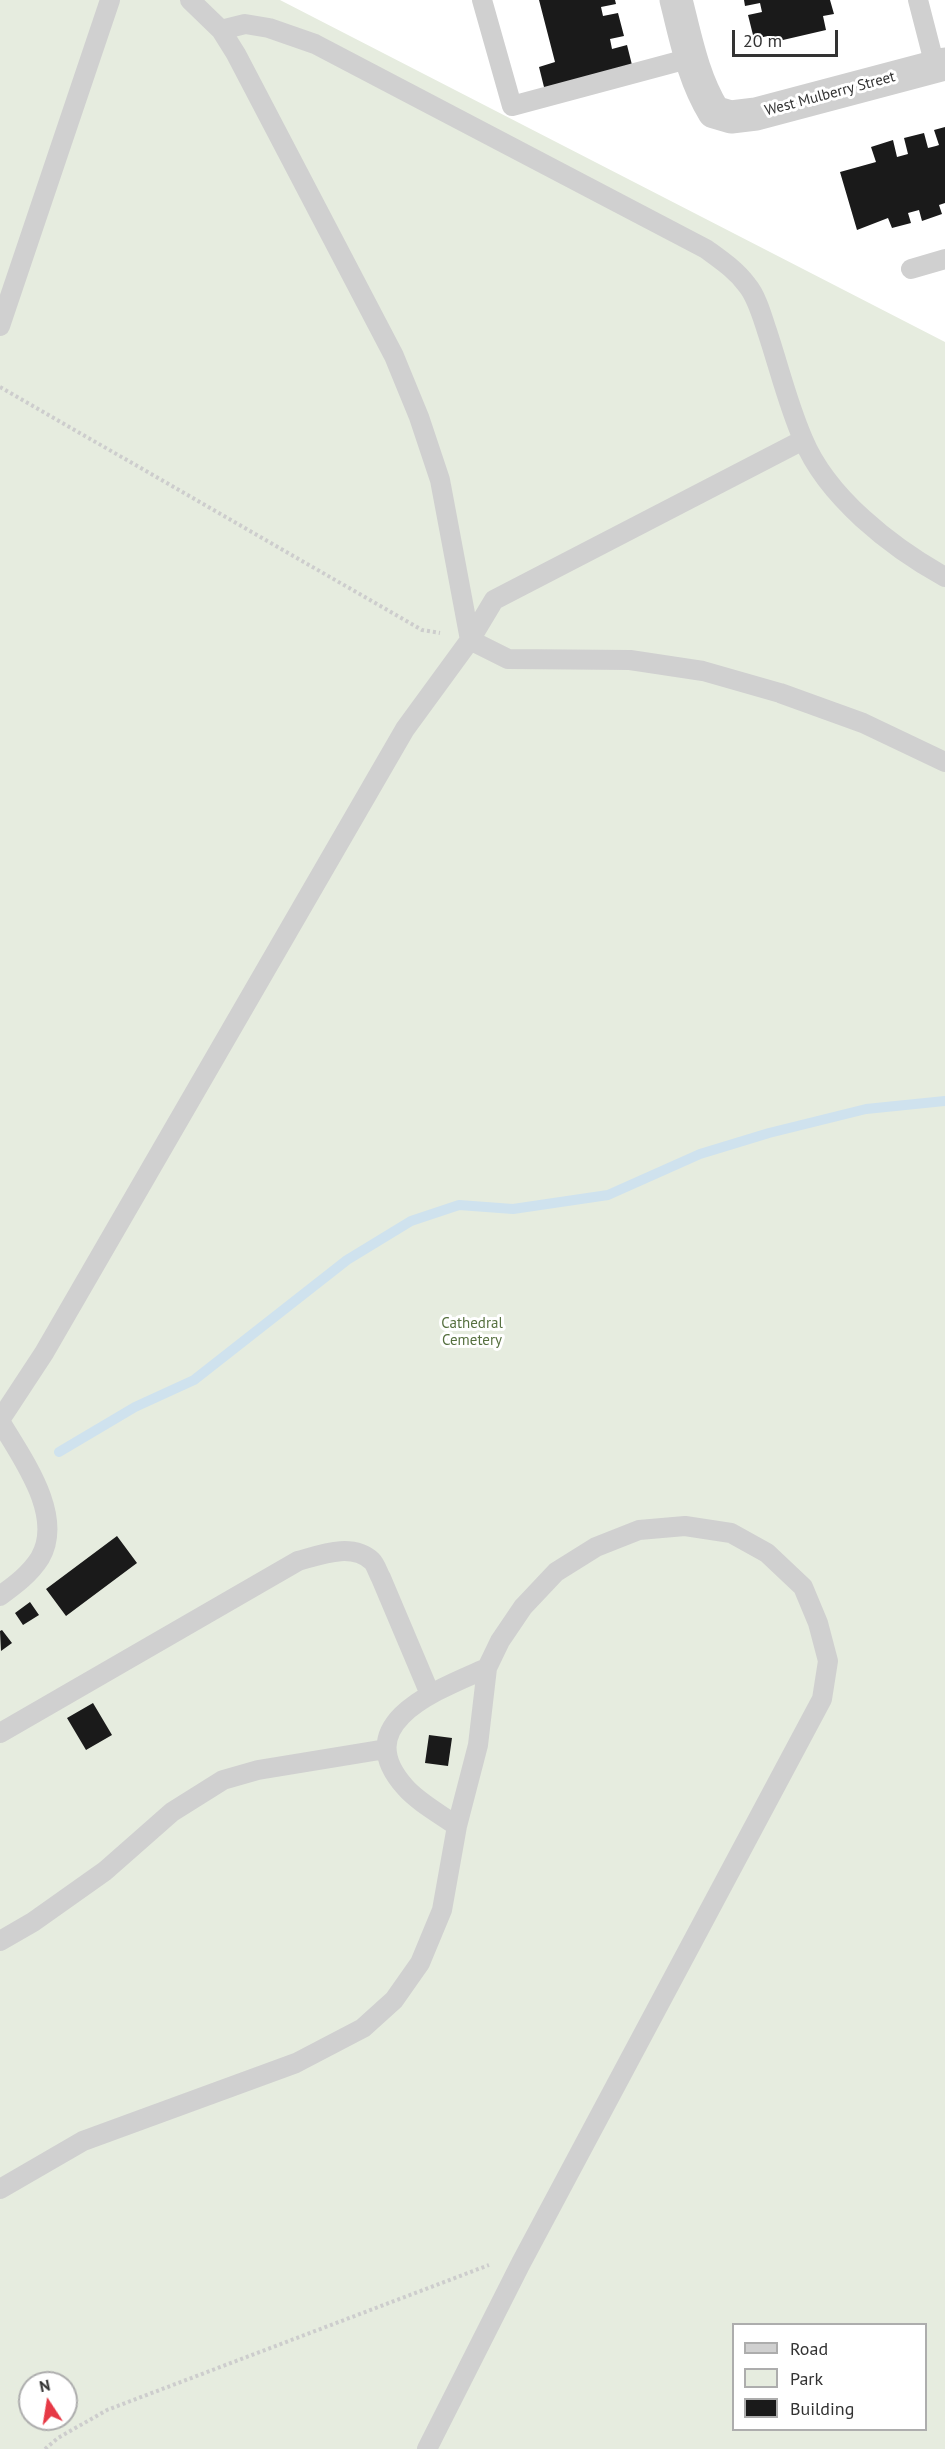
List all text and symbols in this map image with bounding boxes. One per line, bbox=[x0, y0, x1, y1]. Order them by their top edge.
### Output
scale bar bbox=[735, 18, 842, 56]
text: 20 m bbox=[743, 29, 782, 52]
street label: West Mulberry Street bbox=[763, 68, 897, 120]
park label: Cathedral Cemetery bbox=[441, 1315, 503, 1350]
legend bbox=[732, 2323, 927, 2431]
text: Road bbox=[790, 2337, 828, 2360]
text: Park bbox=[790, 2367, 823, 2390]
north arrow bbox=[18, 2371, 78, 2431]
text: N bbox=[37, 2374, 52, 2396]
text: Building bbox=[790, 2397, 854, 2420]

